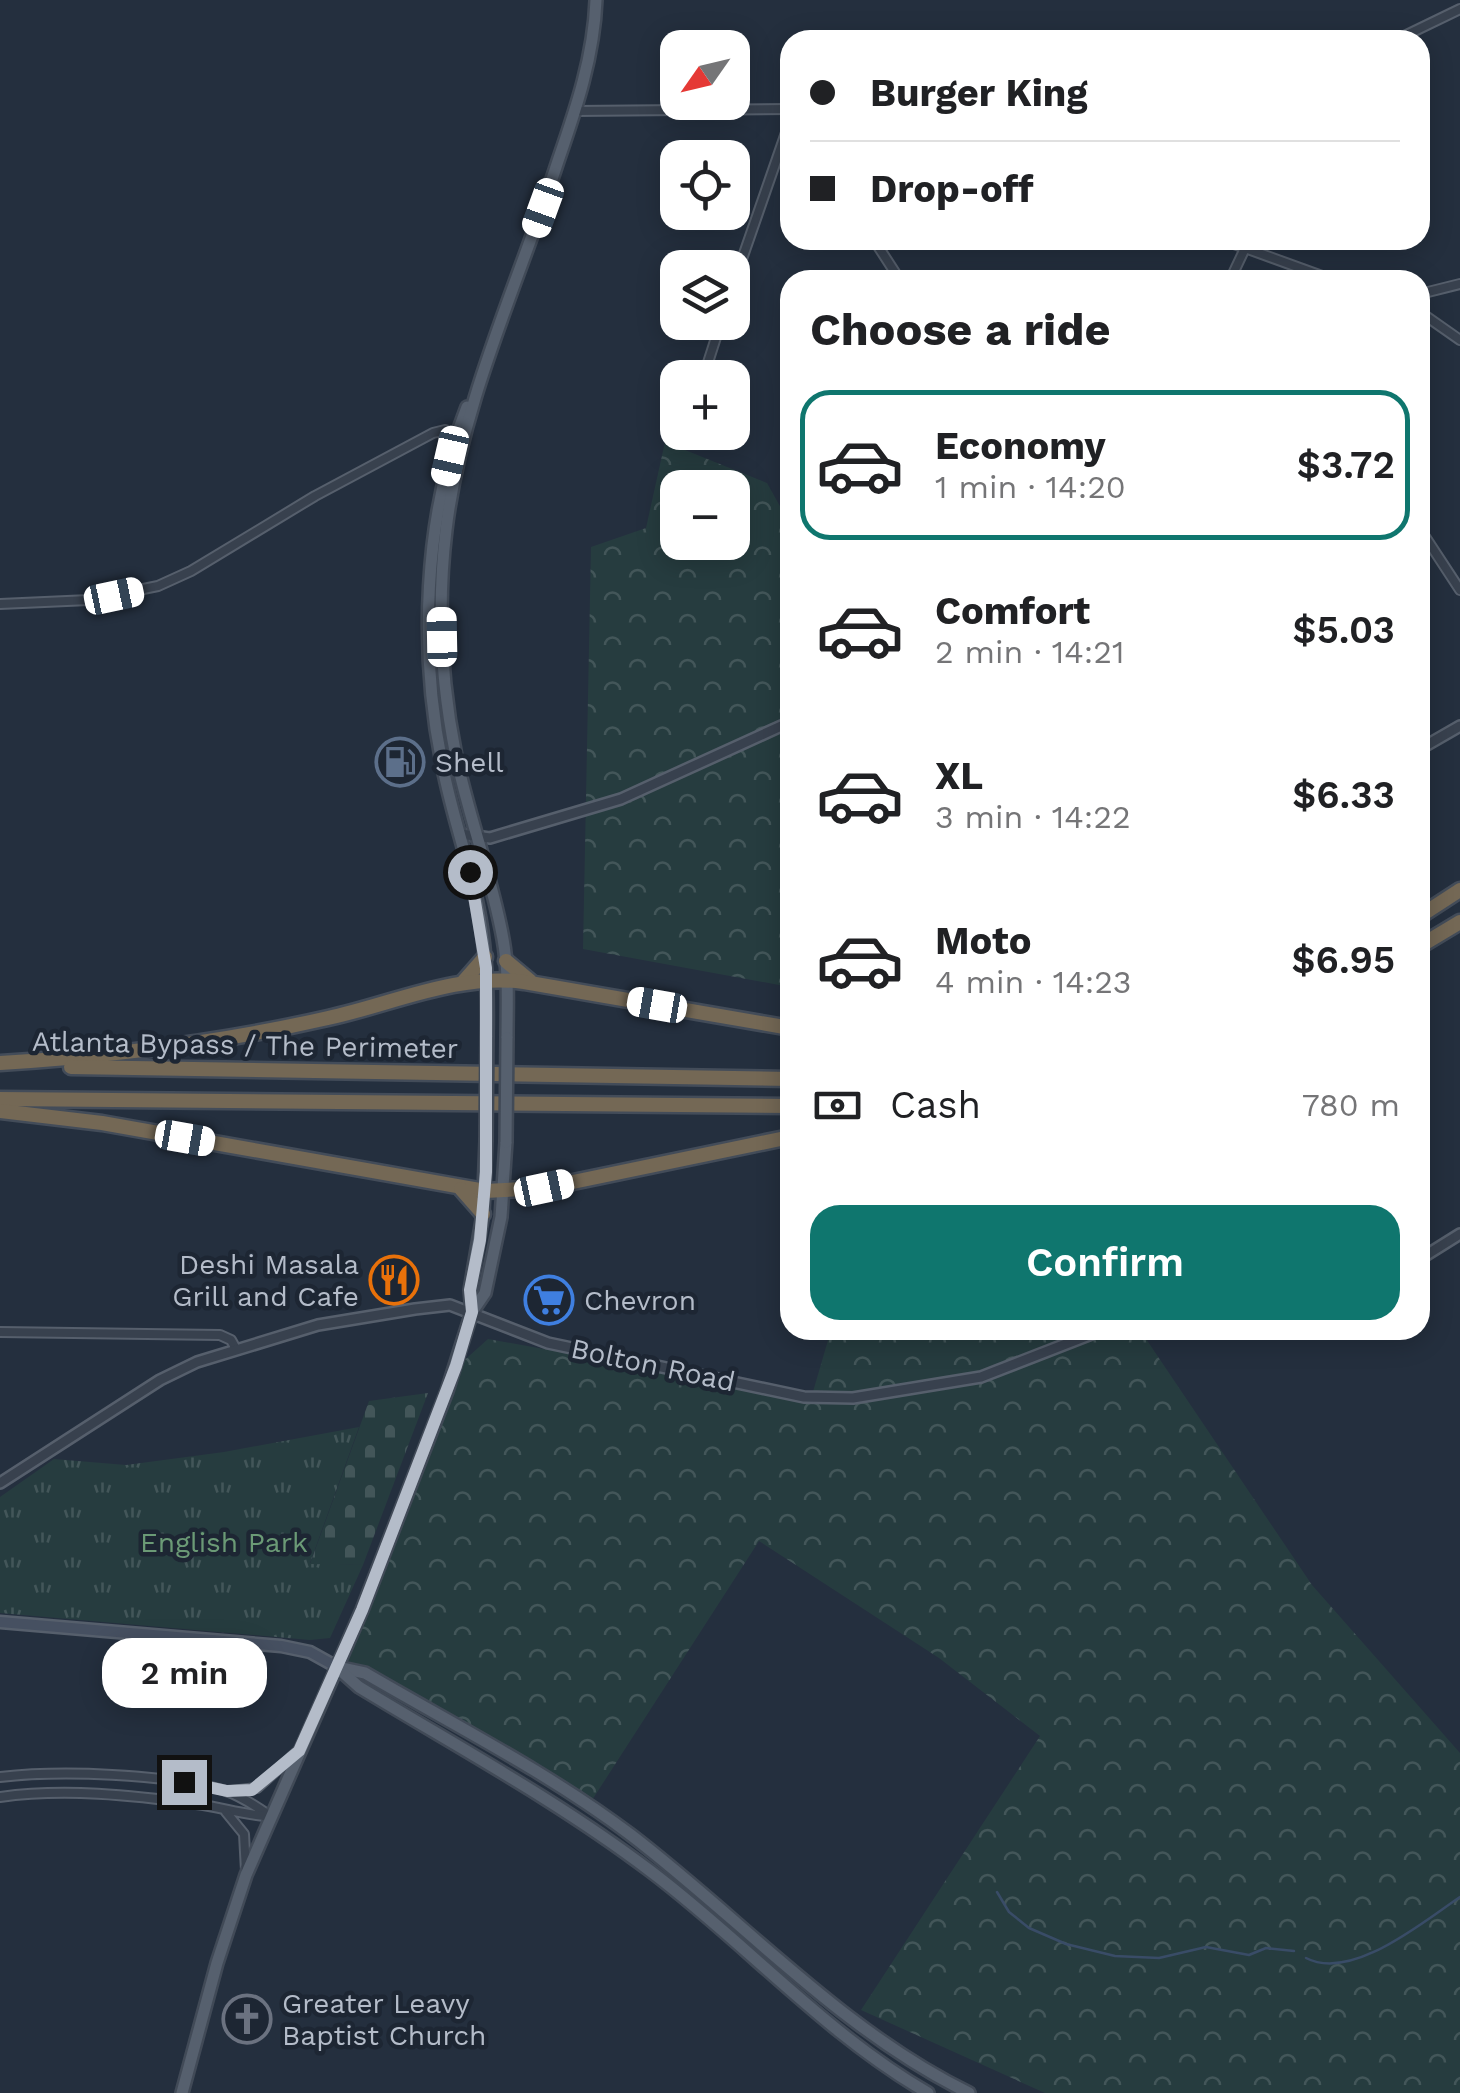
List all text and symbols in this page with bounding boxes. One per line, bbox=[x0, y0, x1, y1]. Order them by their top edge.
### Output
north arrow bbox=[660, 30, 750, 120]
map controls bbox=[660, 30, 750, 560]
text: Burger King bbox=[870, 71, 1088, 115]
button: locate bbox=[660, 140, 750, 230]
text: Drop-off bbox=[870, 167, 1034, 211]
car bbox=[519, 175, 567, 241]
button: layers bbox=[660, 250, 750, 340]
text: Choose a ride bbox=[810, 303, 1110, 356]
button: + bbox=[660, 360, 750, 450]
icon: car bbox=[815, 420, 905, 510]
car bbox=[429, 423, 471, 489]
text: Economy bbox=[935, 424, 1106, 468]
text: $3.72 bbox=[1297, 443, 1395, 487]
text: 1 min · 14:20 bbox=[935, 468, 1126, 506]
button: − bbox=[660, 470, 750, 560]
car bbox=[82, 575, 146, 617]
icon: car bbox=[815, 585, 905, 675]
text: Comfort bbox=[935, 589, 1090, 633]
car bbox=[426, 607, 458, 667]
text: $5.03 bbox=[1293, 608, 1395, 652]
text: 2 min · 14:21 bbox=[935, 633, 1124, 671]
fuel station icon: Shell bbox=[374, 736, 426, 788]
place label: Shell bbox=[435, 746, 504, 779]
icon: car bbox=[815, 750, 905, 840]
text: XL bbox=[935, 754, 983, 798]
text: $6.33 bbox=[1292, 773, 1395, 817]
text: 3 min · 14:22 bbox=[935, 798, 1131, 836]
route start bbox=[448, 850, 493, 895]
icon: car bbox=[815, 915, 905, 1005]
text: Moto bbox=[935, 919, 1031, 963]
text: $6.95 bbox=[1292, 938, 1395, 982]
text: 4 min · 14:23 bbox=[935, 963, 1132, 1001]
car bbox=[625, 985, 689, 1025]
street label: Atlanta Bypass / The Perimeter bbox=[32, 1025, 458, 1065]
icon: cash bbox=[810, 1078, 865, 1133]
text: Cash bbox=[890, 1083, 981, 1127]
text: 780 m bbox=[1302, 1086, 1400, 1124]
car bbox=[153, 1118, 217, 1158]
car bbox=[512, 1167, 576, 1209]
button: Confirm bbox=[810, 1205, 1400, 1320]
place label: Deshi Masala Grill and Cafe bbox=[172, 1248, 359, 1313]
restaurant icon: Deshi Masala Grill and Cafe bbox=[368, 1254, 420, 1306]
supermarket icon: Chevron bbox=[523, 1274, 575, 1326]
place label: Chevron bbox=[584, 1284, 696, 1317]
street label: Bolton Road bbox=[568, 1332, 738, 1398]
park label: English Park bbox=[140, 1526, 308, 1559]
callout: 2 min bbox=[101, 1637, 266, 1707]
text: 2 min bbox=[141, 1654, 228, 1692]
route end bbox=[162, 1760, 207, 1805]
place label: Greater Leavy Baptist Church bbox=[282, 1987, 486, 2052]
church icon: Greater Leavy Baptist Church bbox=[221, 1993, 273, 2045]

